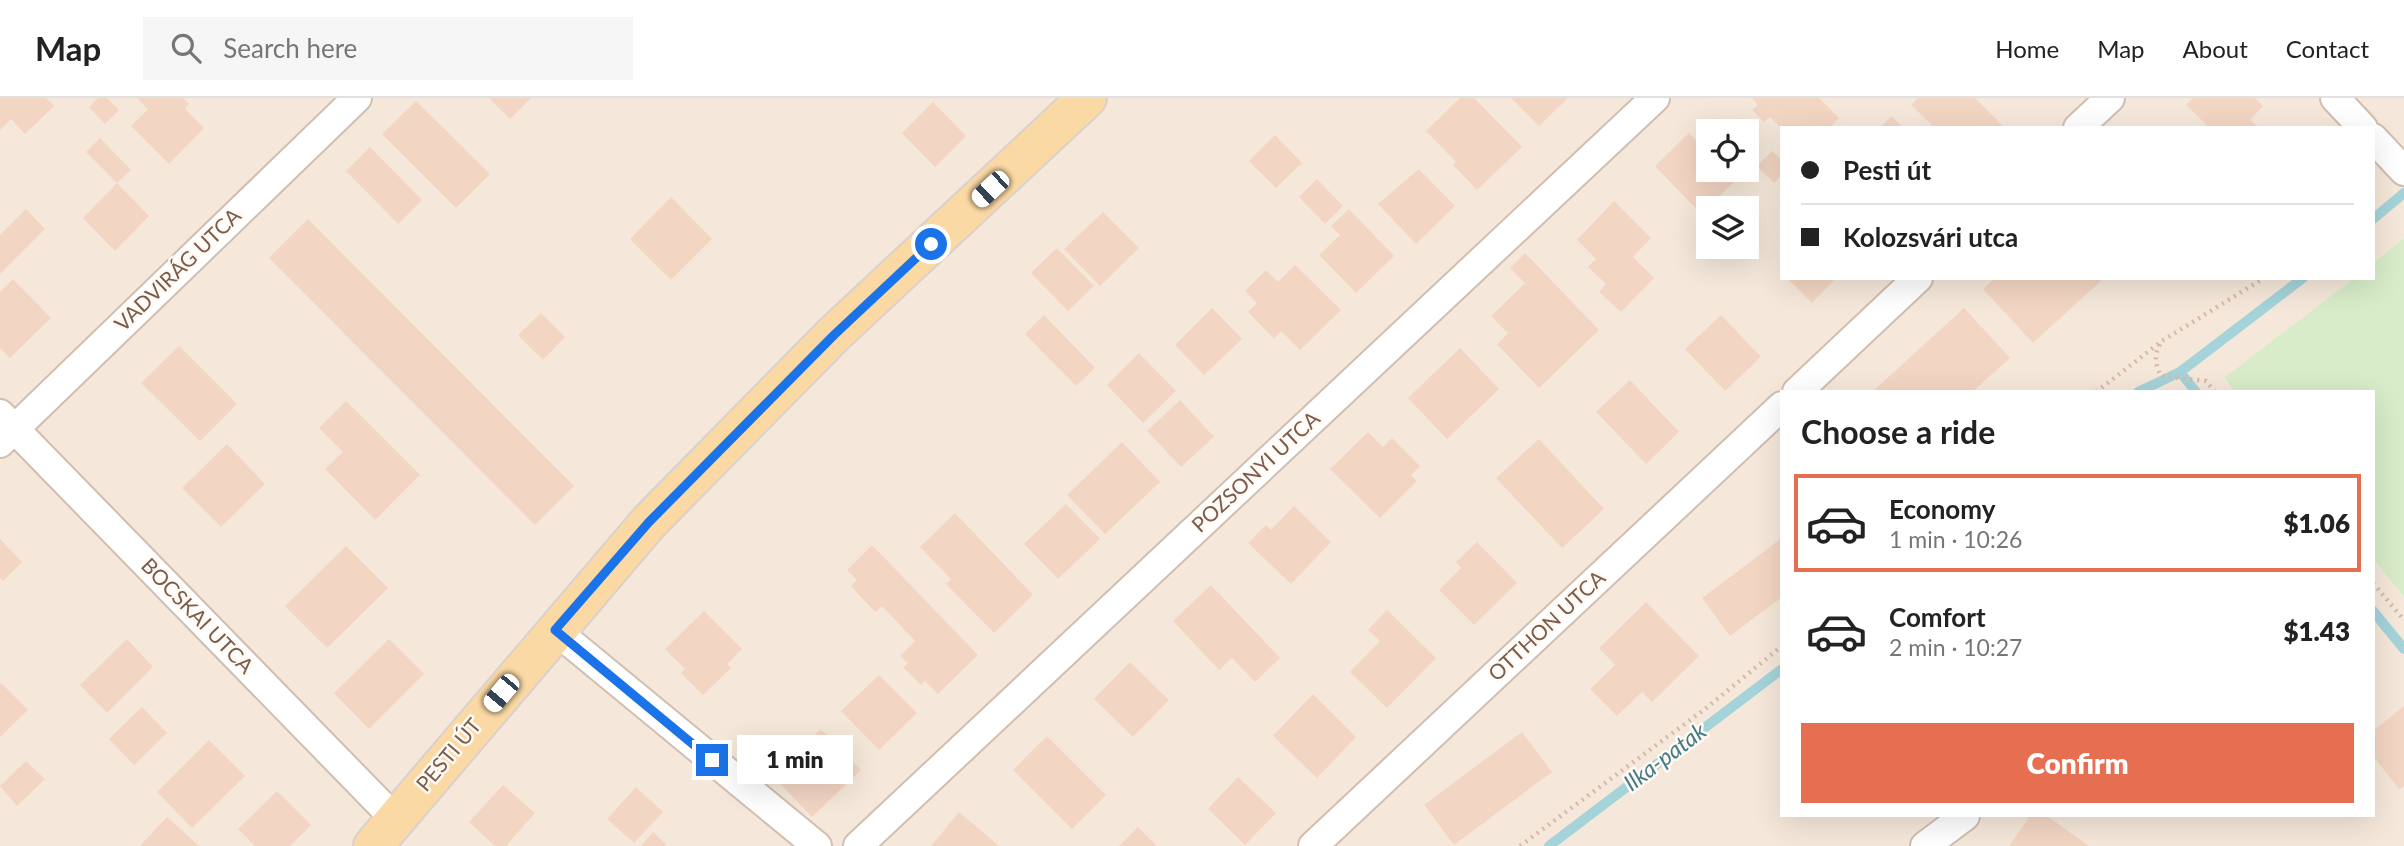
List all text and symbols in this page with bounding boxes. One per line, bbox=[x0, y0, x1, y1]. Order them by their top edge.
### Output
search box bbox=[143, 17, 633, 80]
text: Map bbox=[35, 28, 101, 68]
icon: search bbox=[167, 29, 205, 67]
text: Search here bbox=[223, 32, 357, 64]
text: Home bbox=[1995, 34, 2059, 63]
text: Map bbox=[2097, 34, 2145, 63]
text: About bbox=[2183, 34, 2248, 63]
text: Contact bbox=[2286, 34, 2369, 63]
map controls bbox=[1696, 119, 1759, 259]
button: locate bbox=[1696, 119, 1759, 182]
text: Pesti út bbox=[1843, 154, 1931, 186]
car bbox=[968, 167, 1013, 211]
button: layers bbox=[1696, 196, 1759, 259]
street label: VADVIRÁG UTCA bbox=[109, 202, 246, 336]
text: Kolozsvári utca bbox=[1843, 221, 2018, 253]
route start bbox=[915, 228, 947, 260]
street label: POZSONYI UTCA bbox=[1186, 405, 1325, 537]
text: Choose a ride bbox=[1801, 412, 1995, 451]
icon: car bbox=[1805, 492, 1868, 555]
text: Economy bbox=[1889, 493, 1995, 525]
text: $1.06 bbox=[2283, 507, 2350, 539]
text: 1 min · 10:26 bbox=[1889, 525, 2022, 553]
street label: BOCSKAI UTCA bbox=[137, 552, 260, 678]
street label: OTTHON UTCA bbox=[1482, 564, 1610, 685]
icon: car bbox=[1805, 600, 1868, 663]
text: Comfort bbox=[1889, 601, 1986, 633]
text: $1.43 bbox=[2283, 615, 2350, 647]
text: 2 min · 10:27 bbox=[1889, 633, 2022, 661]
car bbox=[480, 670, 523, 716]
street label: PESTI ÚT bbox=[410, 712, 486, 796]
water label: Ilka-patak bbox=[1618, 716, 1712, 796]
button: Confirm bbox=[1801, 723, 2354, 803]
callout: 1 min bbox=[736, 736, 852, 784]
route end bbox=[696, 744, 728, 776]
text: 1 min bbox=[766, 745, 824, 773]

